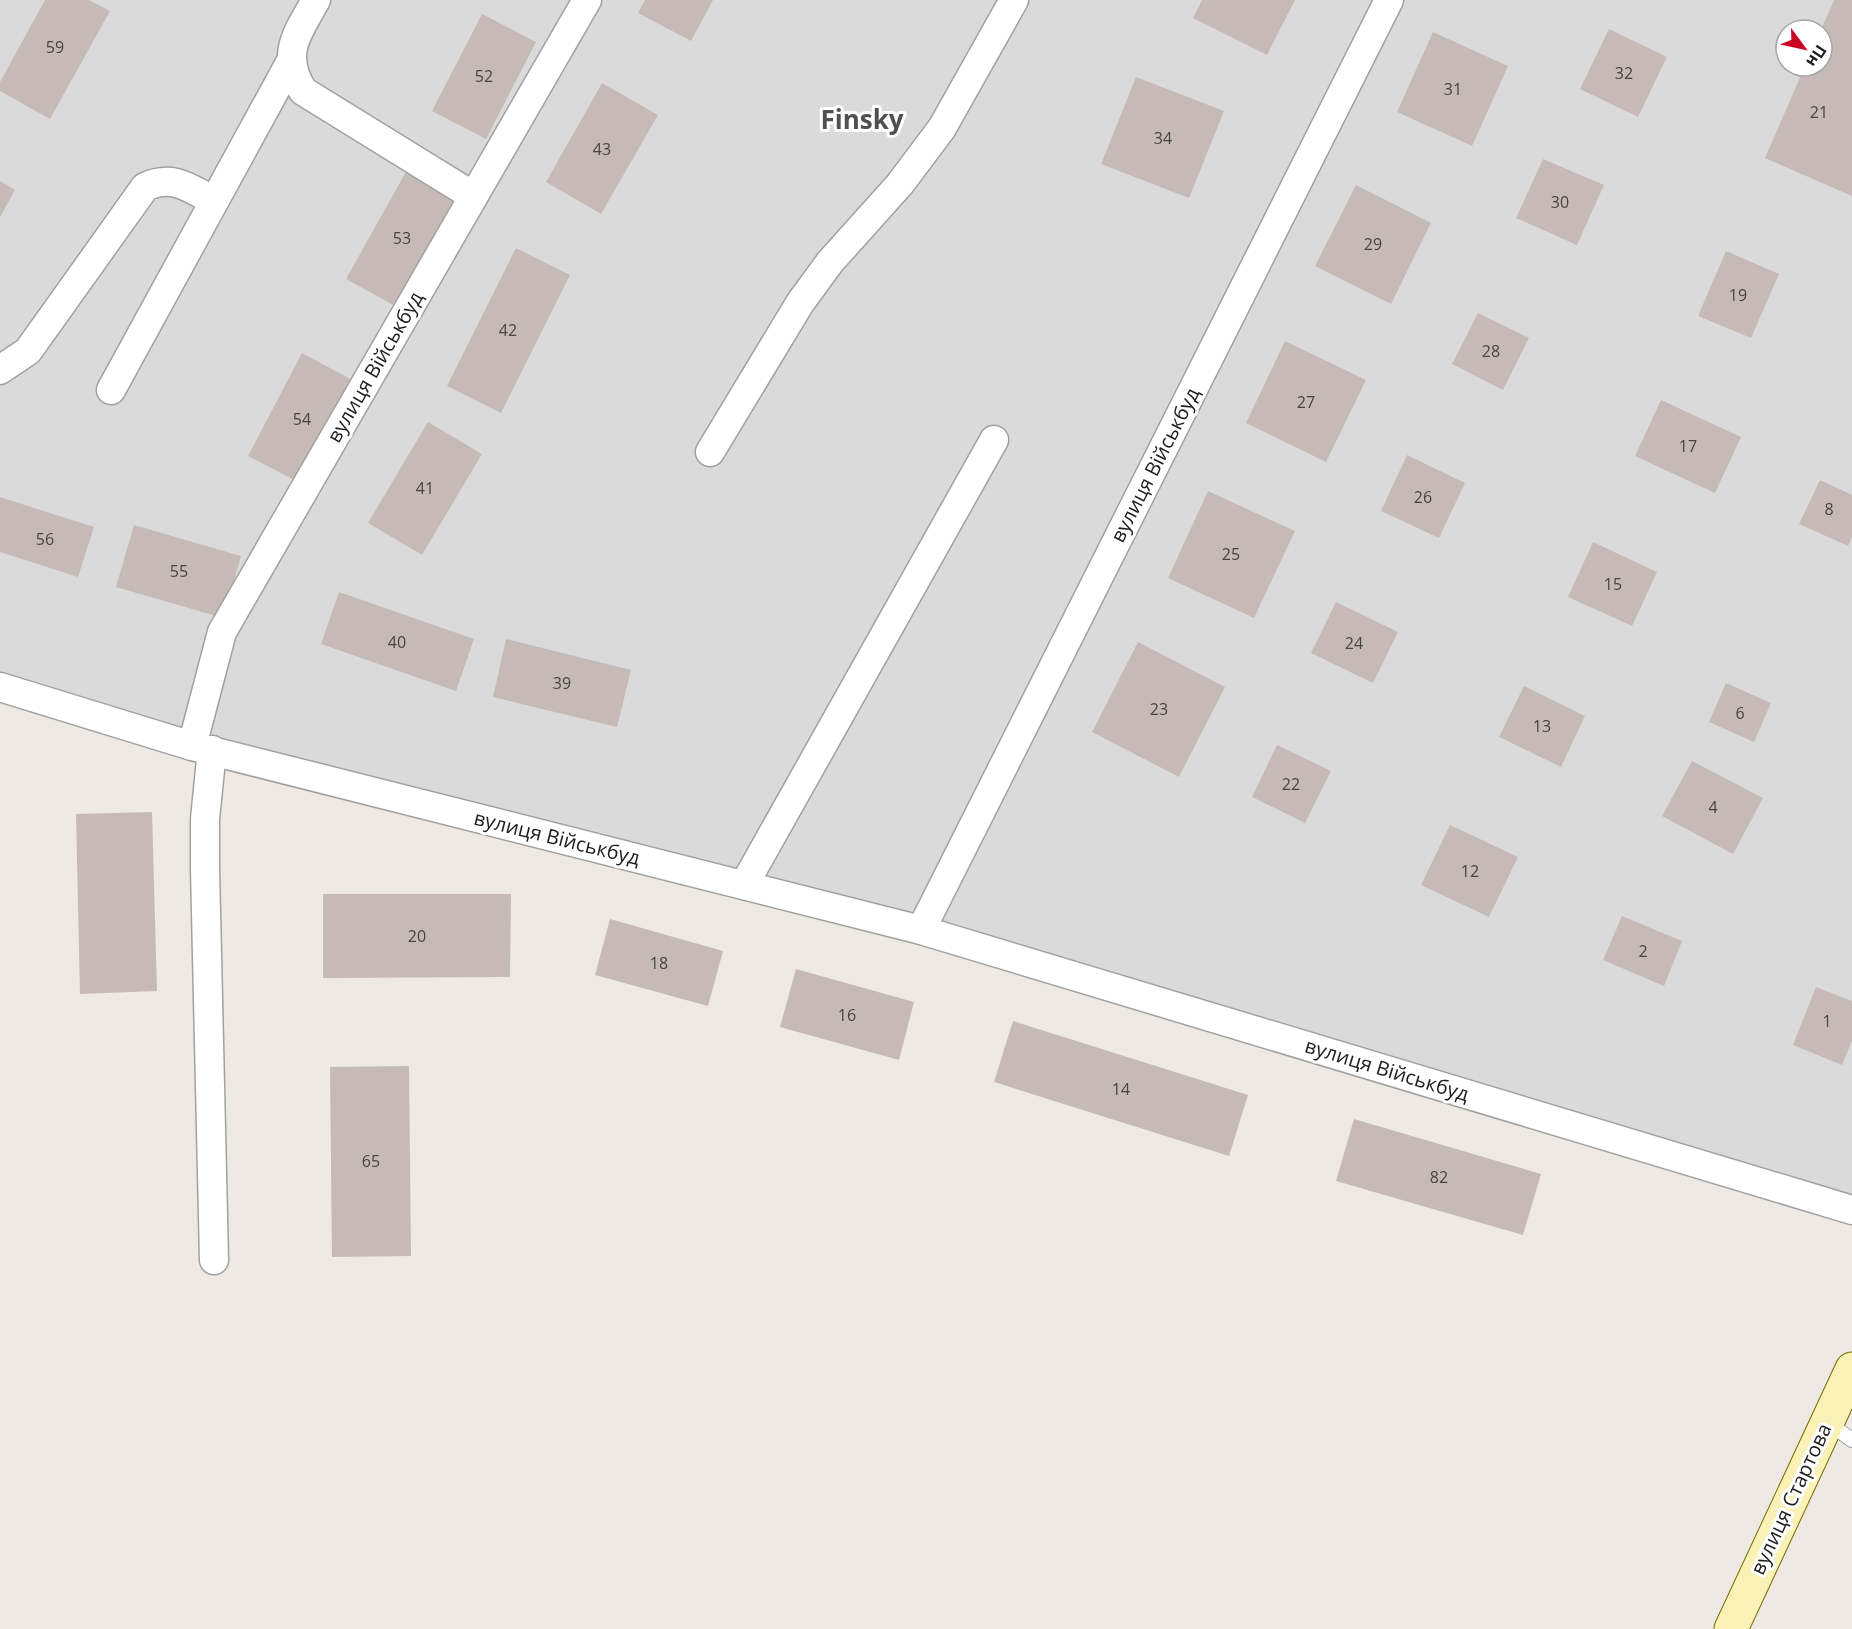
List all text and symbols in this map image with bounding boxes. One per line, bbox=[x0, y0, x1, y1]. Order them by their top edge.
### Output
north arrow bbox=[1774, 18, 1834, 78]
house number: 59 bbox=[46, 36, 64, 58]
text: Пн bbox=[1801, 41, 1832, 72]
house number: 32 bbox=[1615, 62, 1633, 84]
house number: 52 bbox=[475, 65, 493, 87]
house number: 31 bbox=[1444, 78, 1462, 100]
district label: Finsky bbox=[820, 101, 904, 137]
house number: 21 bbox=[1810, 101, 1828, 123]
house number: 34 bbox=[1154, 127, 1172, 149]
house number: 43 bbox=[593, 138, 611, 160]
house number: 30 bbox=[1551, 191, 1569, 213]
house number: 53 bbox=[393, 227, 411, 249]
house number: 29 bbox=[1364, 233, 1382, 255]
house number: 19 bbox=[1729, 284, 1747, 306]
street label: вулиця Військбуд bbox=[320, 286, 429, 447]
house number: 42 bbox=[499, 319, 517, 341]
house number: 28 bbox=[1482, 340, 1500, 362]
street label: вулиця Військбуд bbox=[1104, 382, 1205, 547]
house number: 27 bbox=[1297, 391, 1315, 413]
house number: 54 bbox=[293, 408, 311, 430]
house number: 17 bbox=[1679, 435, 1697, 457]
house number: 41 bbox=[416, 477, 434, 499]
house number: 26 bbox=[1414, 486, 1432, 508]
house number: 8 bbox=[1824, 498, 1834, 520]
house number: 56 bbox=[36, 528, 54, 550]
house number: 25 bbox=[1222, 543, 1240, 565]
house number: 55 bbox=[170, 560, 188, 582]
house number: 15 bbox=[1604, 573, 1622, 595]
house number: 40 bbox=[388, 631, 406, 653]
house number: 24 bbox=[1345, 632, 1363, 654]
house number: 39 bbox=[553, 672, 571, 694]
house number: 23 bbox=[1150, 698, 1168, 720]
house number: 6 bbox=[1735, 702, 1745, 724]
house number: 13 bbox=[1533, 715, 1551, 737]
house number: 22 bbox=[1282, 773, 1300, 795]
house number: 4 bbox=[1708, 796, 1718, 818]
street label: вулиця Військбуд bbox=[471, 804, 643, 871]
house number: 12 bbox=[1461, 860, 1479, 882]
house number: 20 bbox=[408, 925, 426, 947]
house number: 2 bbox=[1638, 940, 1648, 962]
house number: 18 bbox=[650, 952, 668, 974]
house number: 16 bbox=[838, 1004, 856, 1026]
house number: 1 bbox=[1822, 1010, 1832, 1032]
street label: вулиця Військбуд bbox=[1302, 1032, 1473, 1107]
house number: 14 bbox=[1112, 1078, 1130, 1100]
house number: 65 bbox=[362, 1150, 380, 1172]
house number: 82 bbox=[1430, 1166, 1448, 1188]
street label: вулиця Стартова bbox=[1744, 1419, 1837, 1579]

